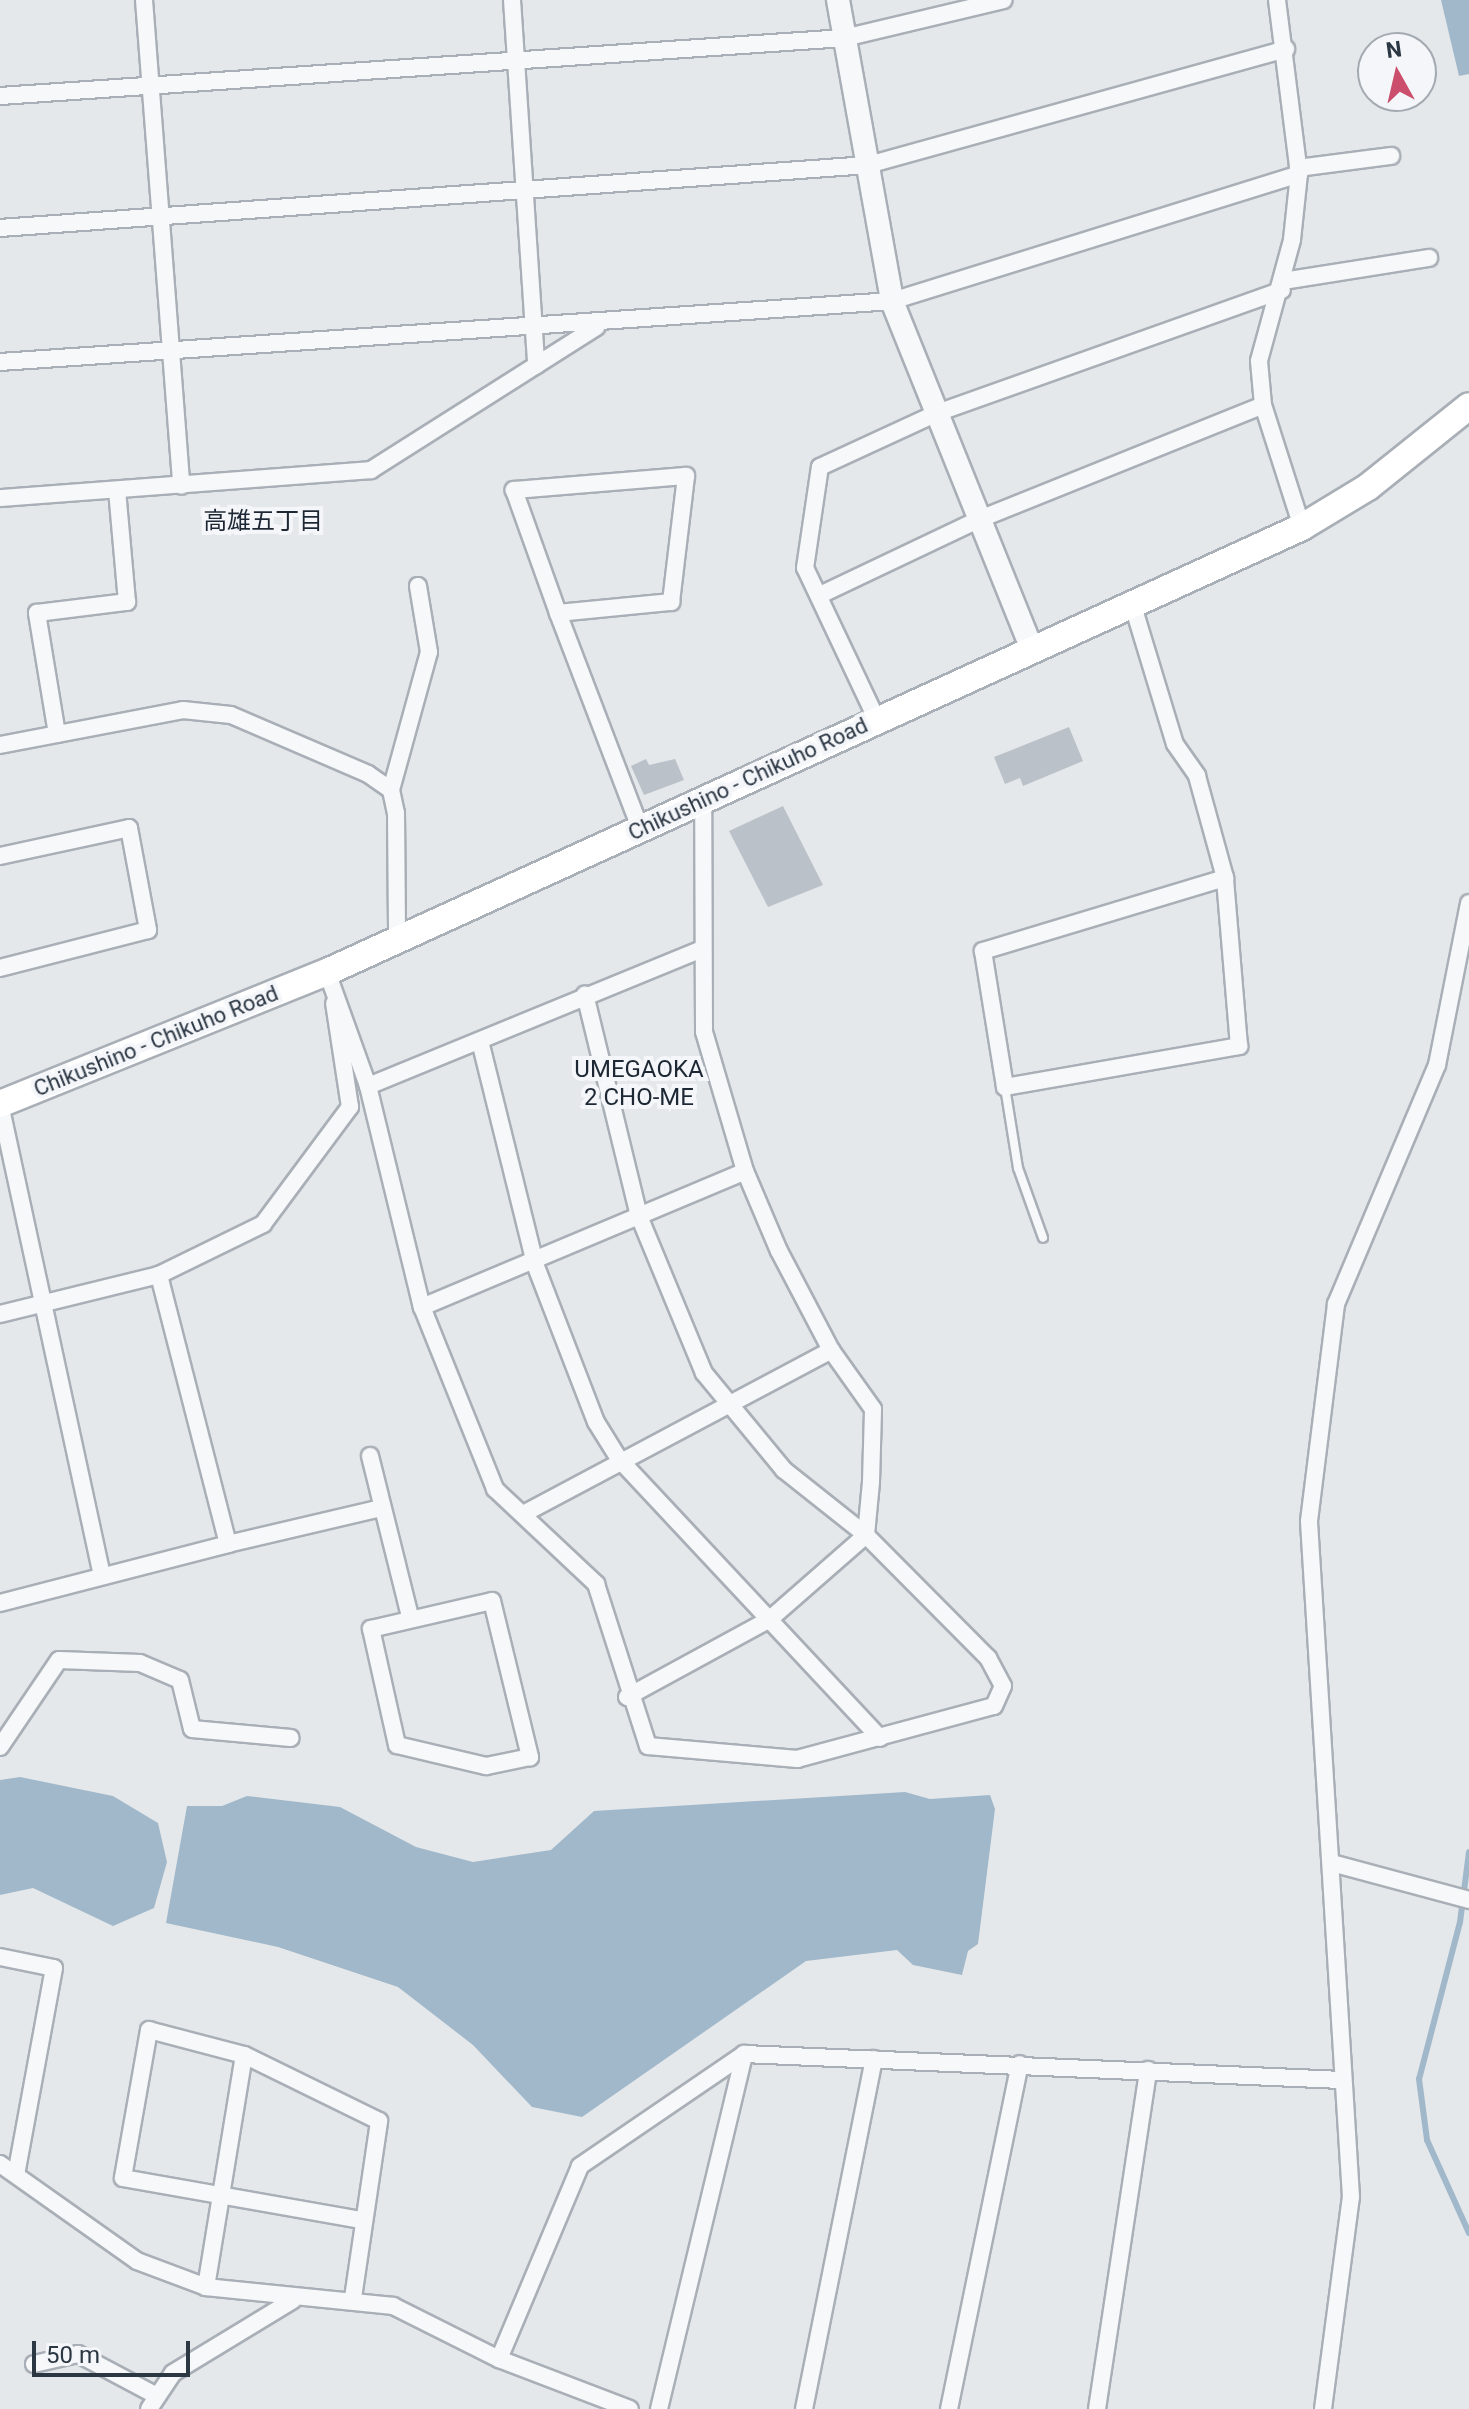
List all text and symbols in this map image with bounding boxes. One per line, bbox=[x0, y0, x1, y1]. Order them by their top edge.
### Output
north arrow bbox=[1357, 32, 1437, 112]
text: N bbox=[1384, 36, 1403, 63]
district label: 高雄五丁目 bbox=[203, 508, 323, 536]
street label: Chikushino - Chikuho Road bbox=[624, 712, 872, 846]
street label: Chikushino - Chikuho Road bbox=[30, 980, 282, 1102]
district label: UMEGAOKA 2 CHO-ME bbox=[566, 1056, 712, 1112]
scale bar bbox=[36, 2325, 194, 2375]
text: 50 m bbox=[46, 2341, 100, 2369]

